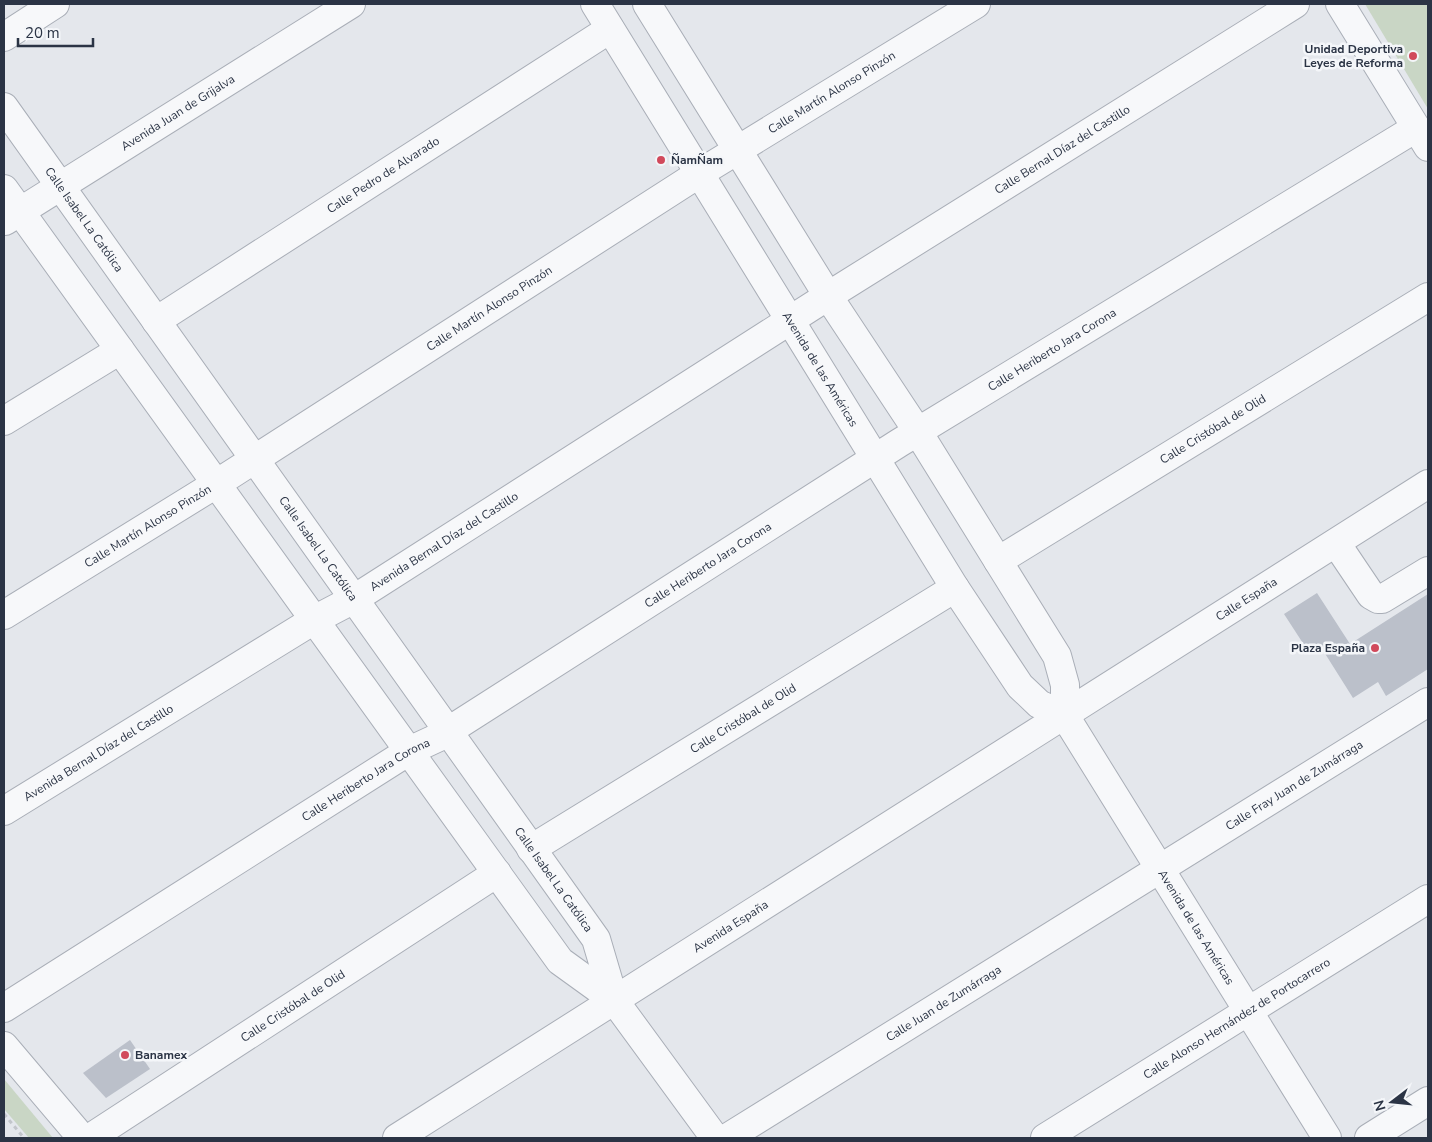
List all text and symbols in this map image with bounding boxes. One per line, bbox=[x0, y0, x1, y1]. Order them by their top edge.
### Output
scale bar bbox=[18, 15, 92, 47]
text: 20 m bbox=[25, 23, 60, 43]
place label: Unidad Deportiva Leyes de Reforma bbox=[1304, 41, 1403, 71]
street label: Calle Martín Alonso Pinzón bbox=[765, 47, 898, 137]
marker: Unidad Deportiva Leyes de Reforma bbox=[1407, 50, 1419, 62]
street label: Avenida Juan de Grijalva bbox=[118, 71, 238, 154]
street label: Calle Bernal Díaz del Castillo bbox=[991, 101, 1133, 198]
street label: Calle Pedro de Alvarado bbox=[324, 133, 443, 217]
place label: ÑamÑam bbox=[671, 152, 723, 168]
marker: ÑamÑam bbox=[655, 154, 667, 166]
street label: Calle Isabel La Católica bbox=[41, 164, 127, 275]
street label: Calle Martín Alonso Pinzón bbox=[423, 262, 555, 355]
street label: Calle Heriberto Jara Corona bbox=[985, 304, 1119, 395]
street label: Avenida de las Américas bbox=[779, 309, 862, 430]
street label: Calle Cristóbal de Olid bbox=[1157, 391, 1269, 468]
street label: Calle Martín Alonso Pinzón bbox=[81, 481, 214, 571]
street label: Avenida Bernal Díaz del Castillo bbox=[367, 488, 521, 595]
street label: Calle Isabel La Católica bbox=[275, 493, 361, 604]
street label: Calle Heriberto Jara Corona bbox=[641, 519, 775, 612]
street label: Calle España bbox=[1213, 574, 1280, 625]
place label: Plaza España bbox=[1291, 640, 1365, 656]
marker: Plaza España bbox=[1369, 642, 1381, 654]
street label: Calle Cristóbal de Olid bbox=[687, 680, 799, 757]
street label: Avenida Bernal Díaz del Castillo bbox=[21, 700, 177, 805]
street label: Calle Heriberto Jara Corona bbox=[299, 734, 433, 825]
street label: Calle Fray Juan de Zumárraga bbox=[1222, 736, 1366, 834]
street label: Calle Isabel La Católica bbox=[511, 824, 596, 935]
street label: Avenida de las Américas bbox=[1154, 867, 1238, 988]
street label: Avenida España bbox=[690, 897, 771, 956]
street label: Calle Alonso Hernández de Portocarrero bbox=[1140, 954, 1334, 1083]
street label: Calle Juan de Zumárraga bbox=[883, 961, 1004, 1045]
street label: Calle Cristóbal de Olid bbox=[237, 966, 348, 1046]
place label: Banamex bbox=[135, 1047, 187, 1063]
marker: Banamex bbox=[119, 1049, 131, 1061]
north arrow bbox=[1367, 1077, 1417, 1127]
text: N bbox=[1369, 1098, 1391, 1113]

